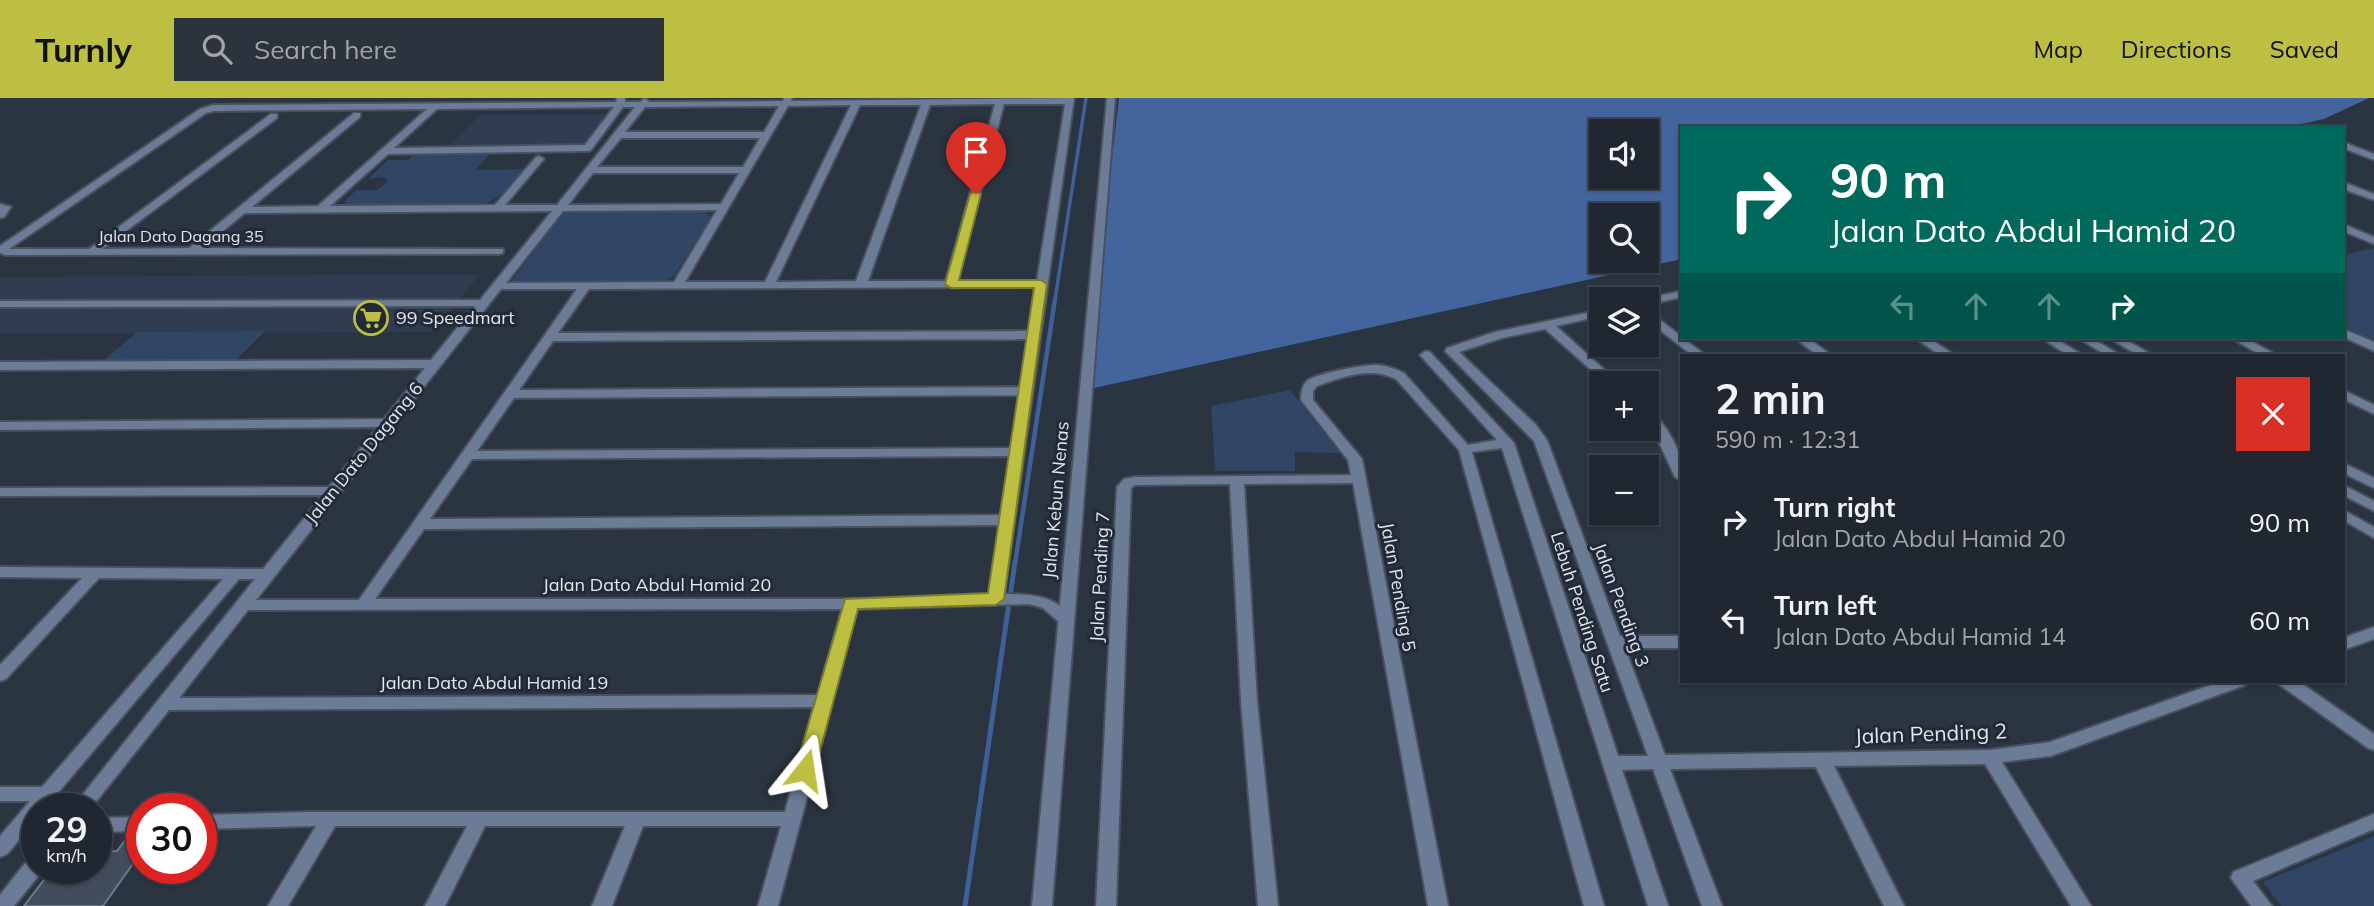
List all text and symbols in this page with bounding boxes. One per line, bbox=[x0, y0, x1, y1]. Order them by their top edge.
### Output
search box bbox=[174, 18, 664, 81]
text: Turnly bbox=[35, 29, 132, 70]
icon: search bbox=[198, 30, 236, 68]
text: Search here bbox=[254, 33, 397, 66]
text: Map bbox=[2033, 34, 2083, 64]
text: Directions bbox=[2121, 34, 2232, 64]
text: Saved bbox=[2270, 34, 2339, 64]
map controls bbox=[1589, 119, 1659, 525]
button: sound bbox=[1589, 119, 1659, 189]
pin bbox=[946, 122, 1006, 194]
icon: arrive bbox=[957, 133, 995, 171]
text: 90 m bbox=[1830, 149, 1946, 210]
icon: right bbox=[1715, 154, 1806, 245]
button: search bbox=[1589, 203, 1659, 273]
text: Jalan Dato Abdul Hamid 20 bbox=[1830, 210, 2236, 250]
street label: Jalan Dato Dagang 35 bbox=[98, 226, 264, 246]
button: layers bbox=[1589, 287, 1659, 357]
icon: left bbox=[1884, 287, 1922, 325]
icon: ahead bbox=[1957, 287, 1995, 325]
icon: ahead bbox=[2030, 287, 2068, 325]
icon: right bbox=[2103, 287, 2141, 325]
supermarket icon: 99 Speedmart bbox=[352, 299, 390, 337]
place label: 99 Speedmart bbox=[396, 306, 515, 329]
button: + bbox=[1589, 371, 1659, 441]
text: 2 min bbox=[1715, 372, 1826, 425]
street label: Jalan Dato Dagang 6 bbox=[300, 377, 428, 528]
button: close bbox=[2236, 377, 2310, 451]
street label: Jalan Kebun Nenas bbox=[1037, 420, 1074, 580]
text: 590 m · 12:31 bbox=[1715, 425, 1860, 454]
button: − bbox=[1589, 455, 1659, 525]
text: Turn right bbox=[1774, 491, 1895, 524]
icon: right bbox=[1715, 503, 1753, 541]
text: 90 m bbox=[2249, 506, 2310, 539]
street label: Jalan Pending 7 bbox=[1085, 511, 1114, 643]
street label: Jalan Pending 5 bbox=[1376, 521, 1421, 653]
text: Jalan Dato Abdul Hamid 20 bbox=[1774, 524, 2066, 553]
street label: Lebuh Pending Satu bbox=[1546, 529, 1619, 695]
street label: Jalan Pending 3 bbox=[1588, 539, 1655, 670]
street label: Jalan Dato Abdul Hamid 20 bbox=[543, 573, 771, 596]
text: Turn left bbox=[1774, 589, 1876, 622]
icon: left bbox=[1715, 601, 1753, 639]
text: 60 m bbox=[2249, 604, 2310, 637]
text: Jalan Dato Abdul Hamid 14 bbox=[1774, 622, 2066, 651]
street label: Jalan Dato Abdul Hamid 19 bbox=[380, 671, 608, 694]
street label: Jalan Pending 2 bbox=[1854, 717, 2008, 749]
position arrow bbox=[768, 733, 842, 807]
speed limit sign: 30 bbox=[126, 793, 217, 884]
text: 29 bbox=[45, 807, 88, 851]
text: km/h bbox=[46, 844, 87, 867]

